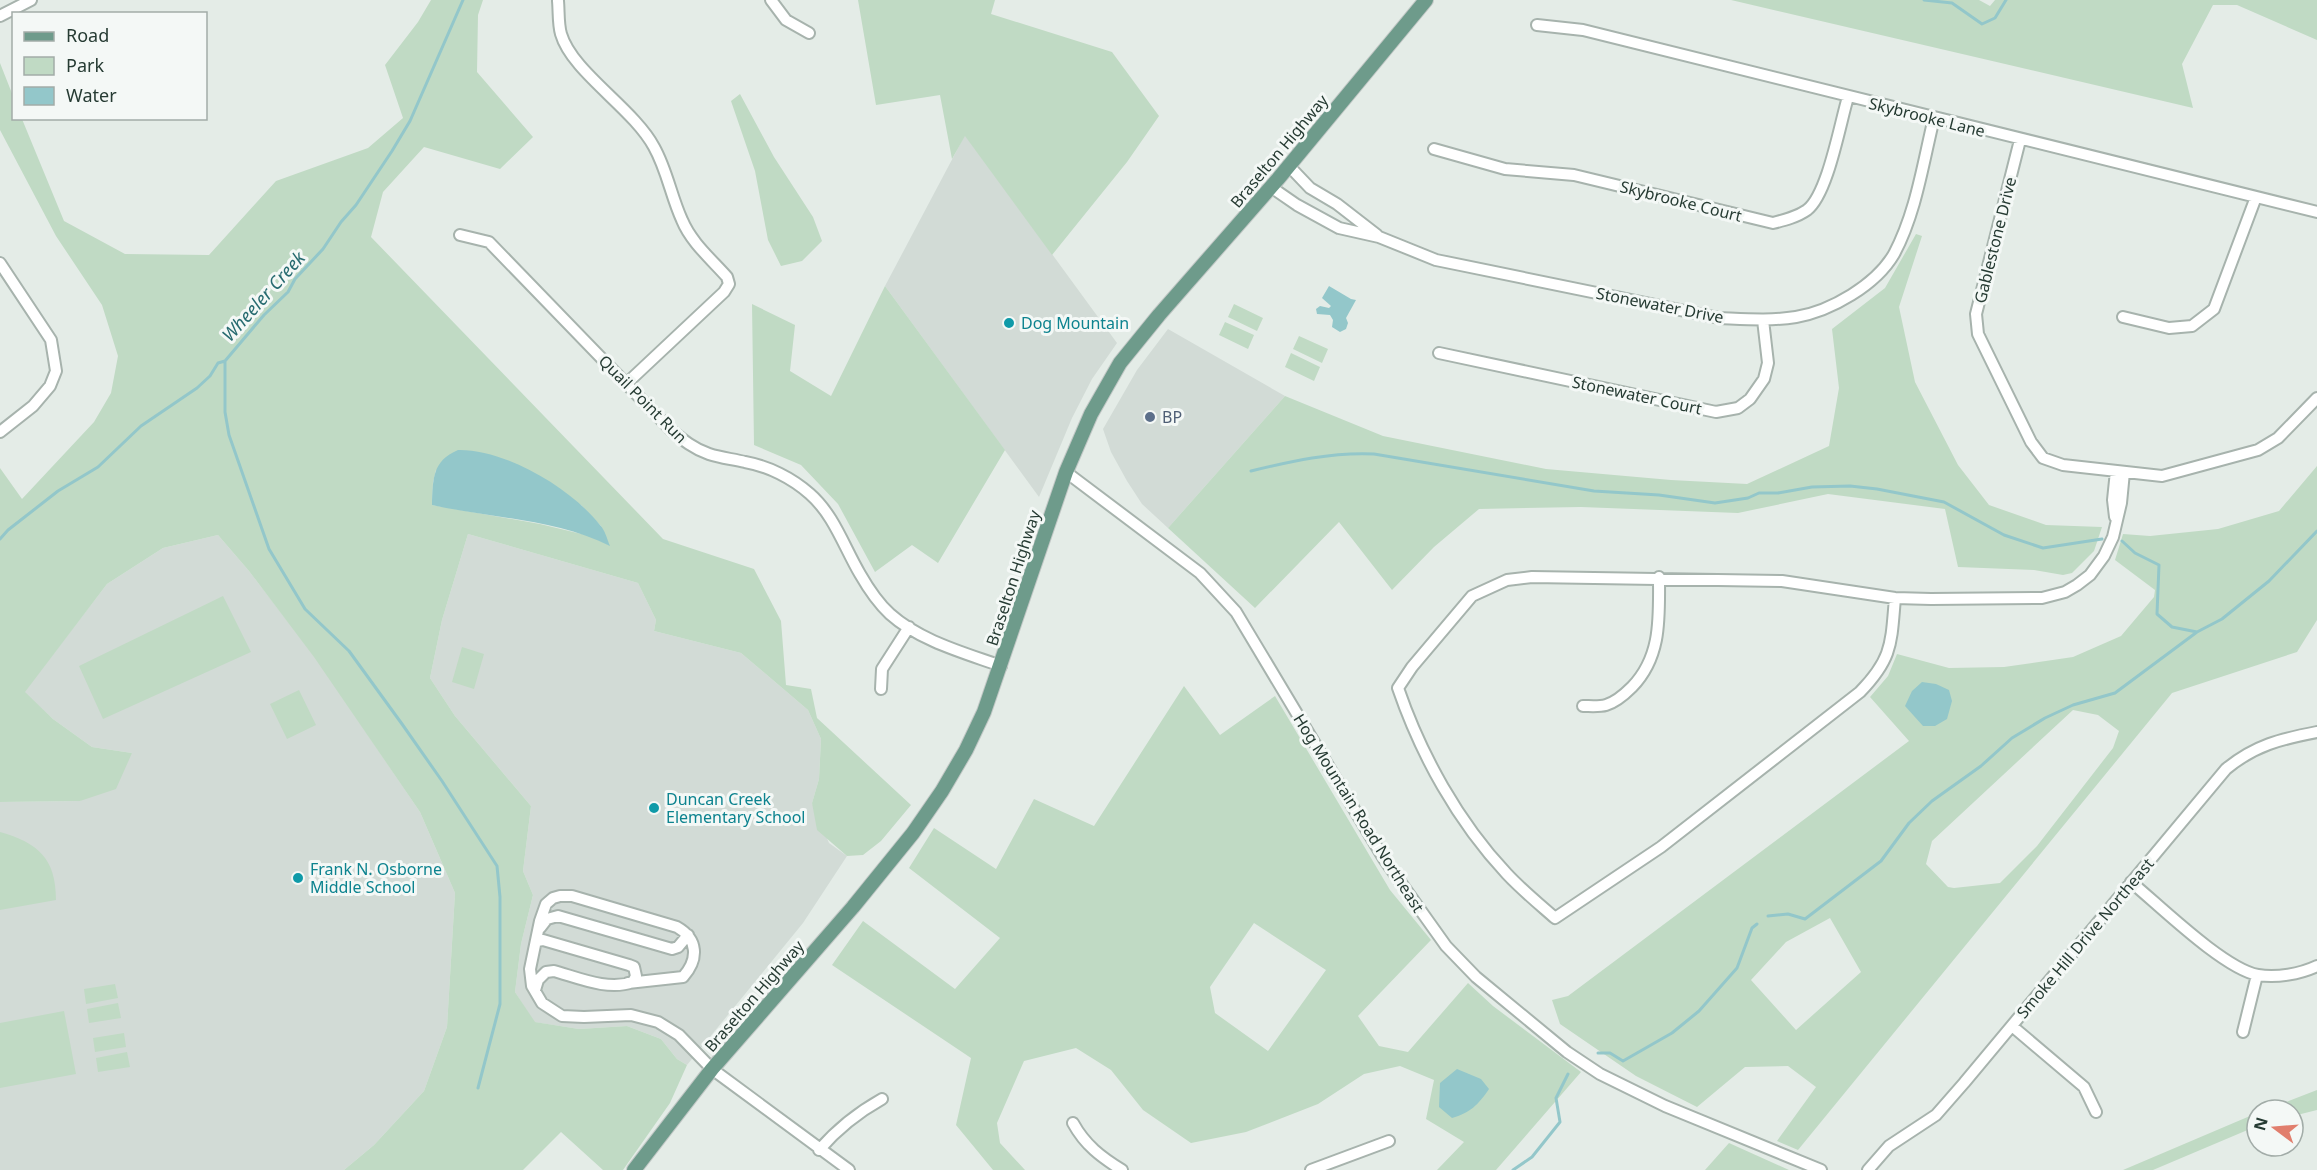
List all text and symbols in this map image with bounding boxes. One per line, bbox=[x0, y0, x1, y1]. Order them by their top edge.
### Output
legend bbox=[12, 12, 207, 120]
text: Road bbox=[66, 23, 109, 47]
text: Park bbox=[66, 53, 104, 77]
text: Water bbox=[66, 83, 117, 107]
street label: Braselton Highway bbox=[1225, 89, 1333, 212]
street label: Skybrooke Lane bbox=[1867, 92, 1987, 142]
street label: Skybrooke Court bbox=[1618, 175, 1744, 227]
street label: Gablestone Drive bbox=[1969, 175, 2021, 305]
water label: Wheeler Creek bbox=[216, 245, 311, 346]
street label: Stonewater Drive bbox=[1594, 282, 1726, 328]
place label: Dog Mountain bbox=[1021, 312, 1129, 334]
marker: Dog Mountain bbox=[1002, 316, 1016, 330]
street label: Quail Point Run bbox=[594, 350, 692, 448]
street label: Stonewater Court bbox=[1570, 371, 1704, 420]
place label: BP bbox=[1162, 406, 1182, 428]
marker: BP bbox=[1143, 410, 1157, 424]
street label: Braselton Highway bbox=[981, 507, 1046, 649]
street label: Hog Mountain Road Northeast bbox=[1289, 709, 1430, 917]
place label: Duncan Creek Elementary School bbox=[666, 788, 805, 828]
marker: Duncan Creek Elementary School bbox=[647, 801, 661, 815]
street label: Smoke Hill Drive Northeast bbox=[2011, 853, 2159, 1023]
place label: Frank N. Osborne Middle School bbox=[310, 858, 442, 898]
marker: Frank N. Osborne Middle School bbox=[291, 871, 305, 885]
street label: Braselton Highway bbox=[699, 935, 809, 1057]
north arrow bbox=[2245, 1098, 2305, 1158]
text: N bbox=[2248, 1115, 2273, 1133]

